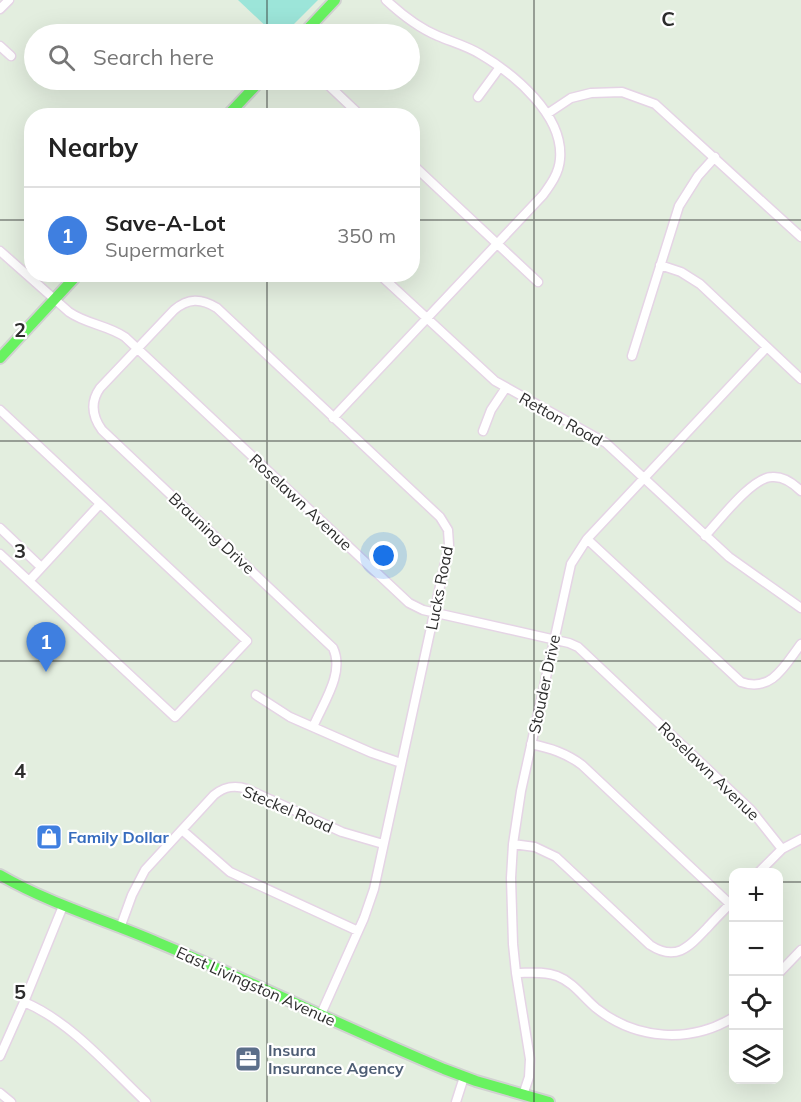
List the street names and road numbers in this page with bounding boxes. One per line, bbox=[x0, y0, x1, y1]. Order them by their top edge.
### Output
street label: Retton Road bbox=[516, 388, 606, 450]
street label: Roselawn Avenue bbox=[245, 449, 357, 555]
street label: Brauning Drive bbox=[165, 488, 259, 578]
street label: Lucks Road bbox=[421, 544, 457, 632]
street label: Stouder Drive bbox=[524, 633, 564, 735]
street label: Roselawn Avenue bbox=[654, 718, 764, 824]
street label: Steckel Road bbox=[240, 781, 336, 837]
street label: East Livingston Avenue bbox=[173, 942, 339, 1030]

